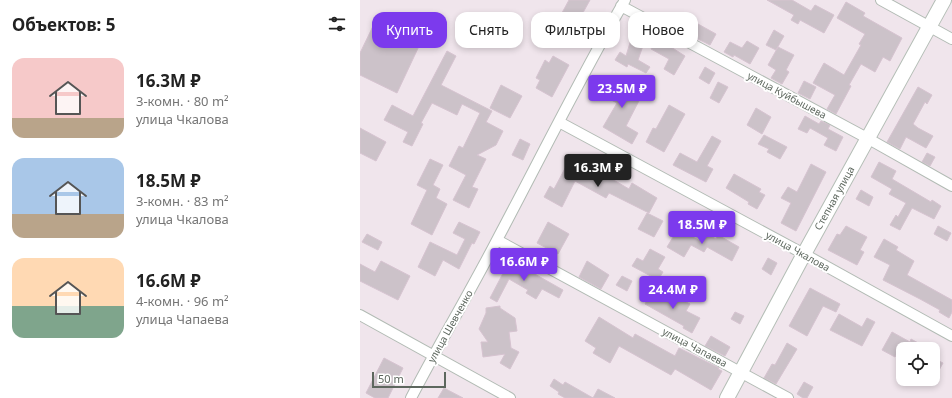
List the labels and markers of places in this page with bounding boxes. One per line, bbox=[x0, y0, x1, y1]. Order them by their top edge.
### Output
pin: 23.5M ₽ bbox=[585, 75, 659, 109]
pin: 16.3M ₽ bbox=[561, 154, 635, 188]
pin: 18.5M ₽ bbox=[665, 211, 739, 245]
pin: 16.6M ₽ bbox=[487, 248, 561, 282]
pin: 24.4M ₽ bbox=[636, 276, 710, 310]

